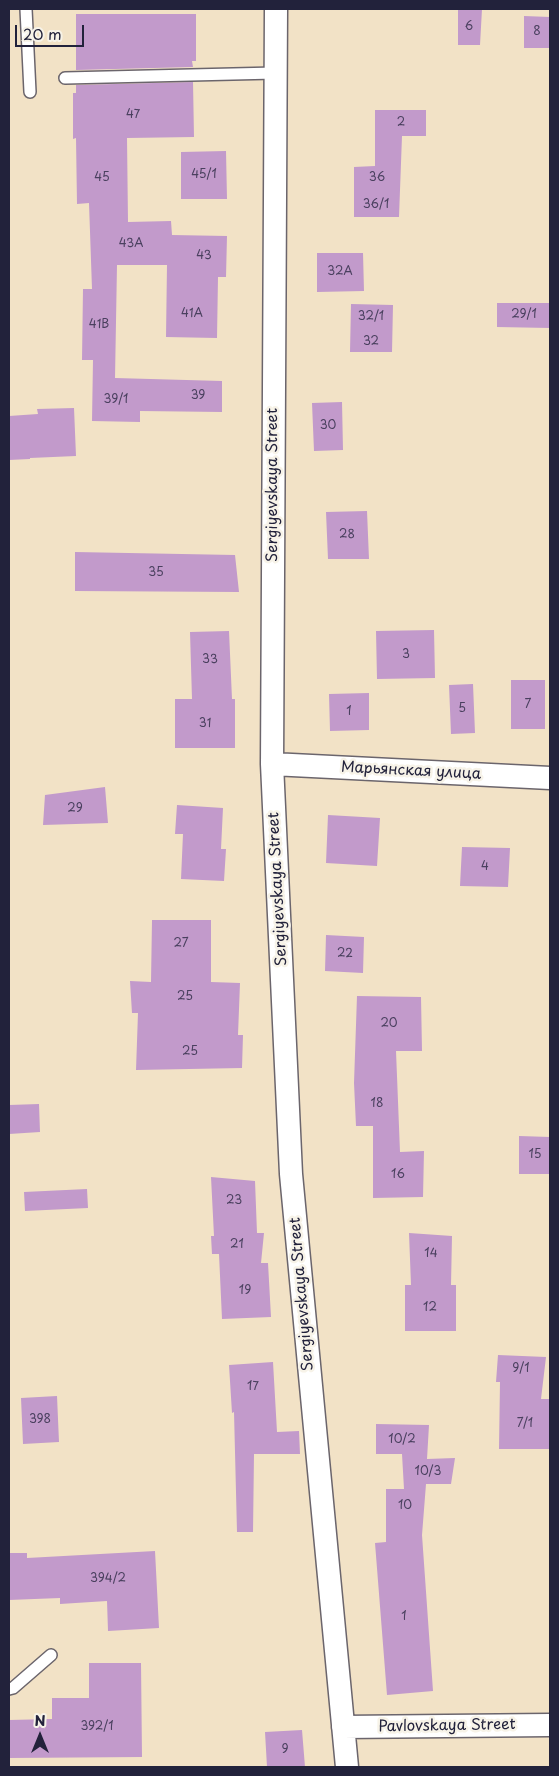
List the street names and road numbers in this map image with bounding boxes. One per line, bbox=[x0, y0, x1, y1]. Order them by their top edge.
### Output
street label: Sergiyevskaya Street bbox=[264, 408, 282, 562]
street label: Марьянская улица bbox=[340, 758, 482, 784]
street label: Sergiyevskaya Street bbox=[265, 812, 291, 966]
street label: Sergiyevskaya Street bbox=[286, 1216, 318, 1372]
street label: Pavlovskaya Street bbox=[378, 1716, 516, 1736]

